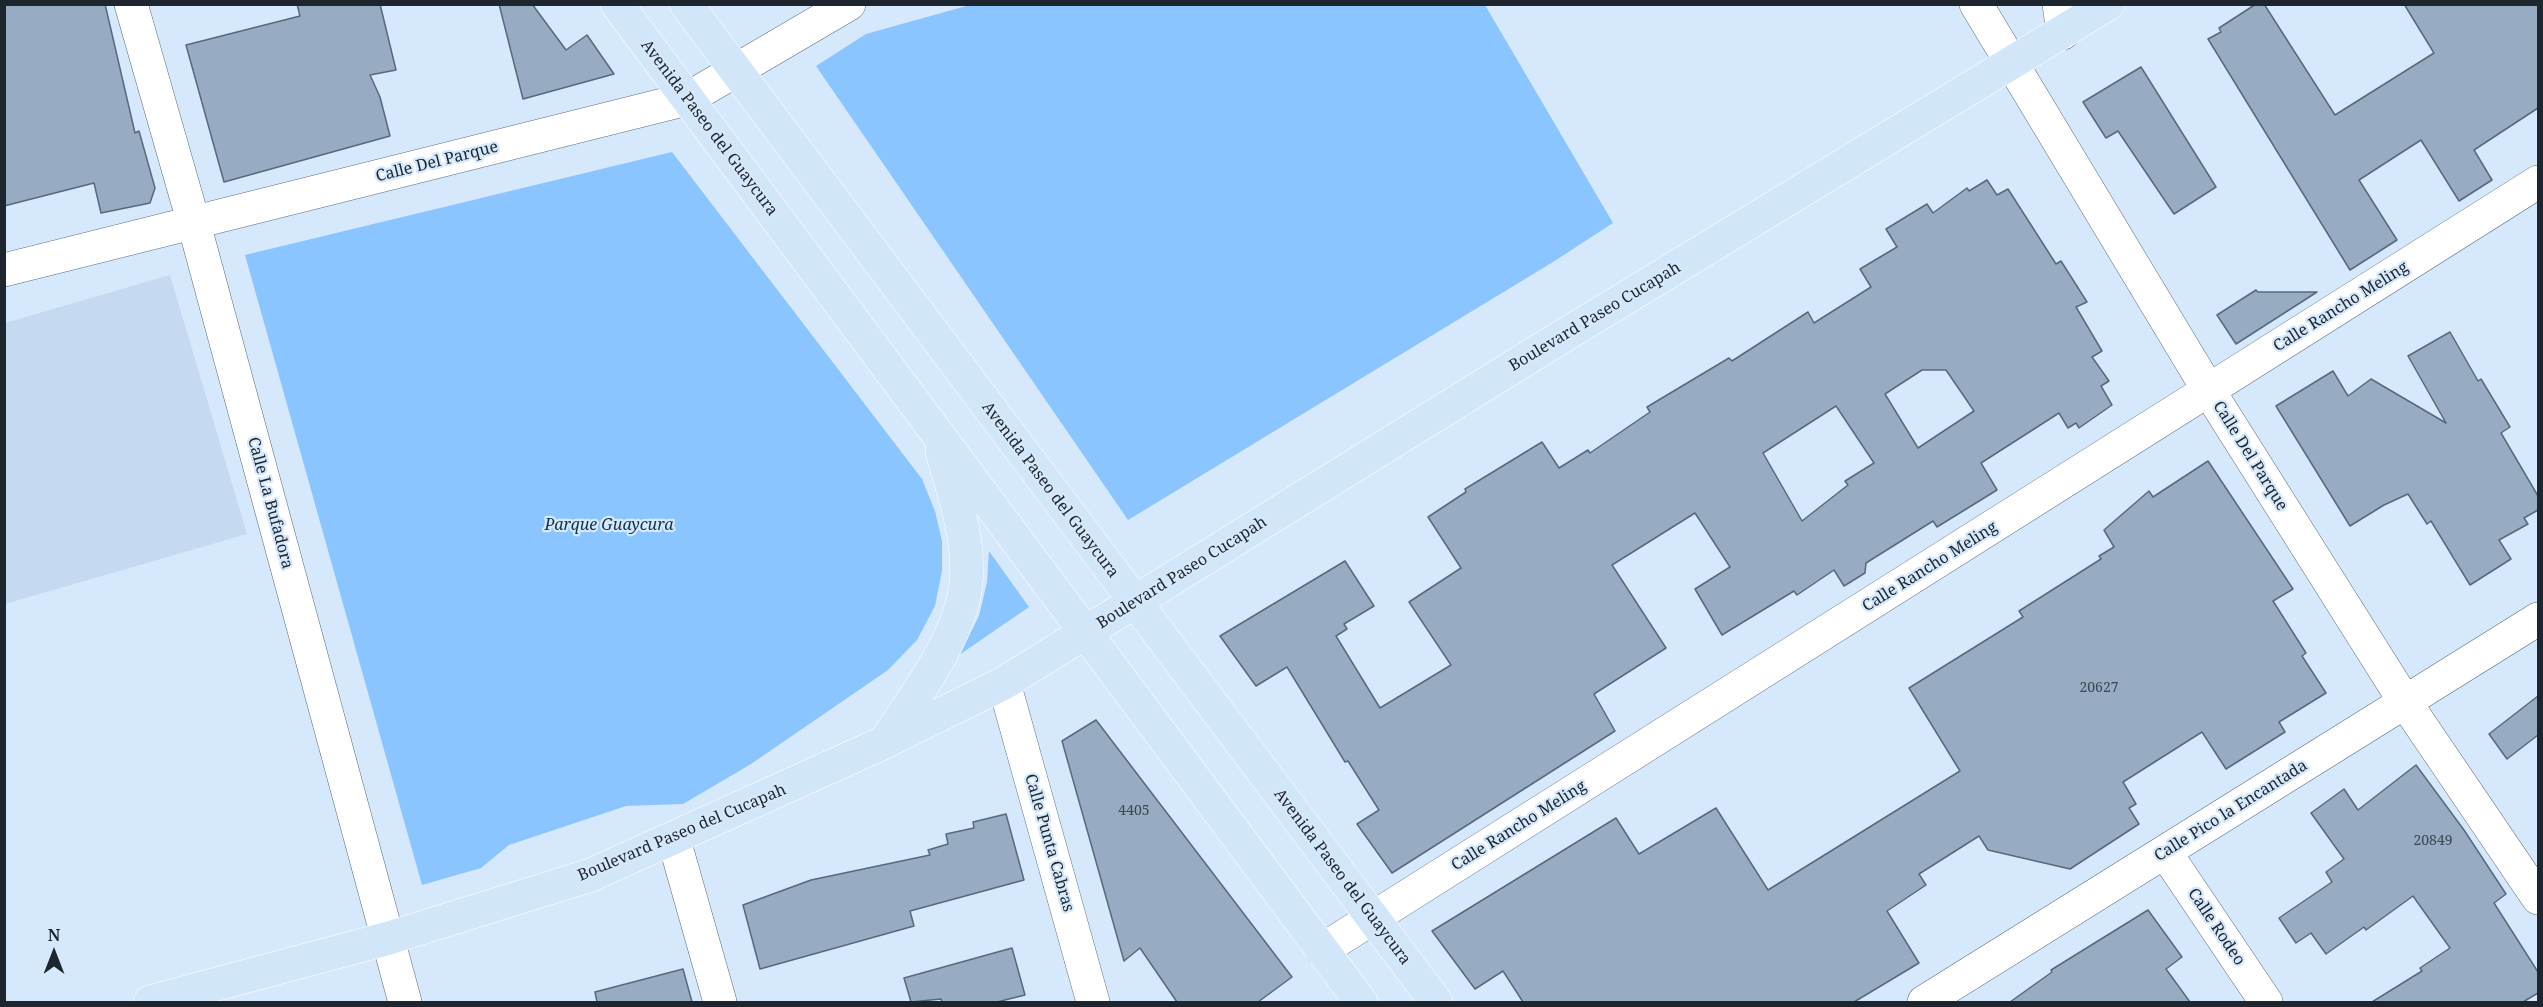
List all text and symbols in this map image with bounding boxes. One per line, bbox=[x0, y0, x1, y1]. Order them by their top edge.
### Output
street label: Avenida Paseo del Guaycura bbox=[636, 36, 782, 220]
street label: Calle Del Parque bbox=[374, 138, 500, 186]
street label: Boulevard Paseo Cucapah bbox=[1506, 258, 1684, 376]
street label: Calle Rancho Meling bbox=[2270, 258, 2412, 356]
street label: Avenida Paseo del Guaycura bbox=[977, 398, 1123, 582]
street label: Calle Del Parque bbox=[2209, 398, 2291, 514]
street label: Calle La Bufadora bbox=[243, 435, 297, 571]
street label: Boulevard Paseo Cucapah bbox=[1093, 513, 1271, 633]
park label: Parque Guaycura bbox=[544, 515, 674, 535]
street label: Calle Rancho Meling bbox=[1859, 518, 2001, 616]
house number: 20627 bbox=[2079, 680, 2119, 696]
street label: Calle Pico la Encantada bbox=[2151, 756, 2311, 866]
street label: Calle Punta Cabras bbox=[1020, 772, 1078, 914]
street label: Calle Rancho Meling bbox=[1448, 777, 1590, 875]
street label: Boulevard Paseo del Cucapah bbox=[575, 780, 789, 886]
street label: Avenida Paseo del Guaycura bbox=[1269, 785, 1415, 969]
house number: 4405 bbox=[1118, 803, 1150, 819]
house number: 20849 bbox=[2413, 833, 2453, 849]
street label: Calle Rodeo bbox=[2183, 885, 2249, 969]
north arrow bbox=[24, 923, 84, 983]
text: N bbox=[48, 924, 60, 946]

